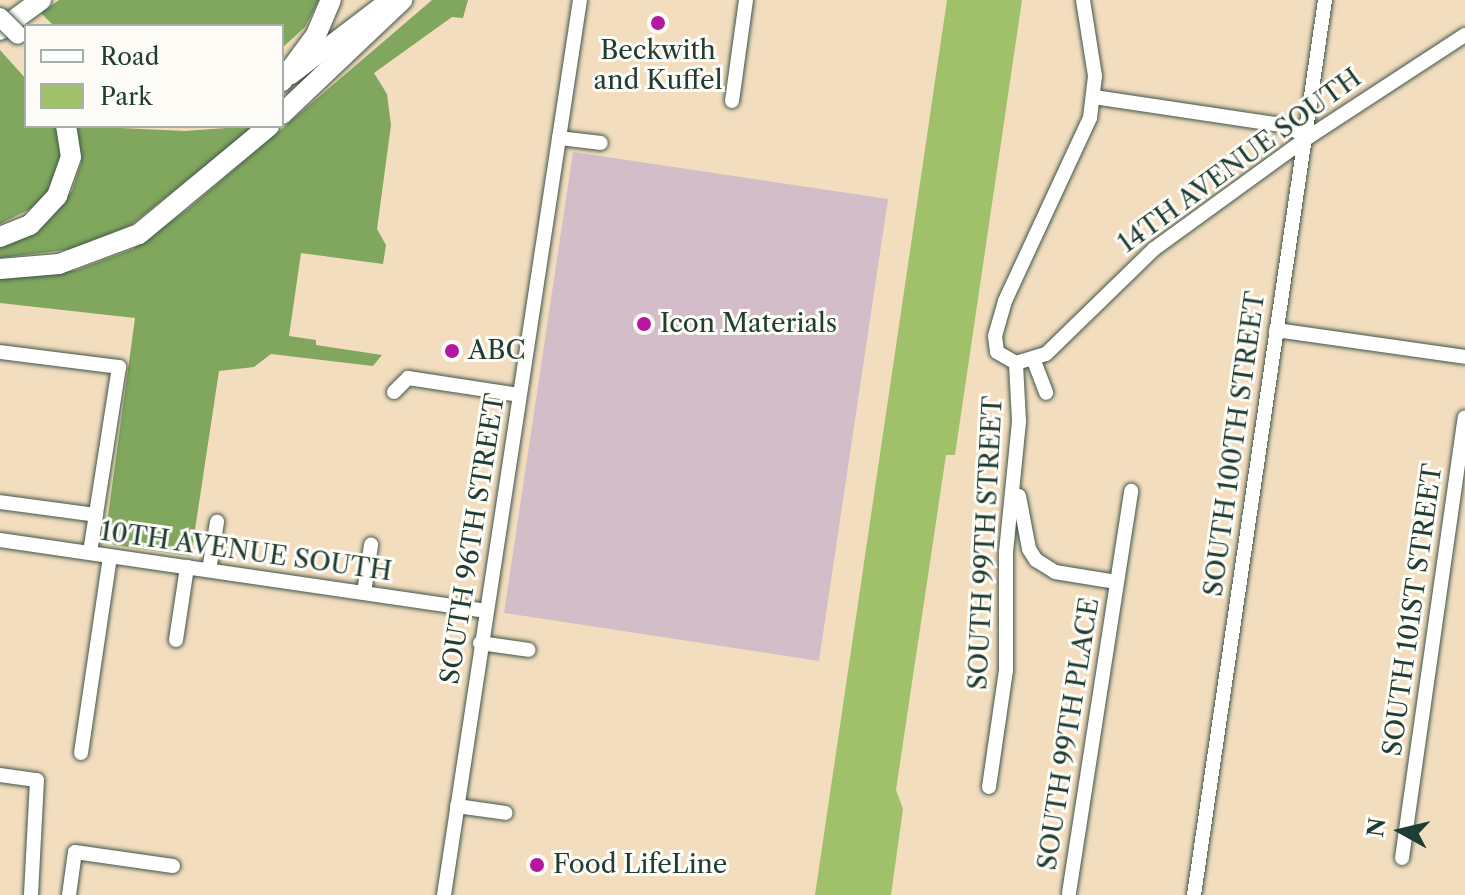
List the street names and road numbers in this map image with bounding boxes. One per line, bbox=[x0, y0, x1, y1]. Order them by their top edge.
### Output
street label: 14TH AVENUE SOUTH bbox=[1112, 62, 1368, 260]
street label: SOUTH 100TH STREET bbox=[1198, 289, 1272, 599]
street label: SOUTH 96TH STREET bbox=[435, 392, 511, 686]
street label: SOUTH 99TH STREET bbox=[963, 395, 1009, 691]
street label: SOUTH 101ST STREET bbox=[1377, 462, 1449, 758]
street label: 10TH AVENUE SOUTH bbox=[98, 516, 394, 588]
street label: SOUTH 99TH PLACE bbox=[1032, 596, 1106, 872]

